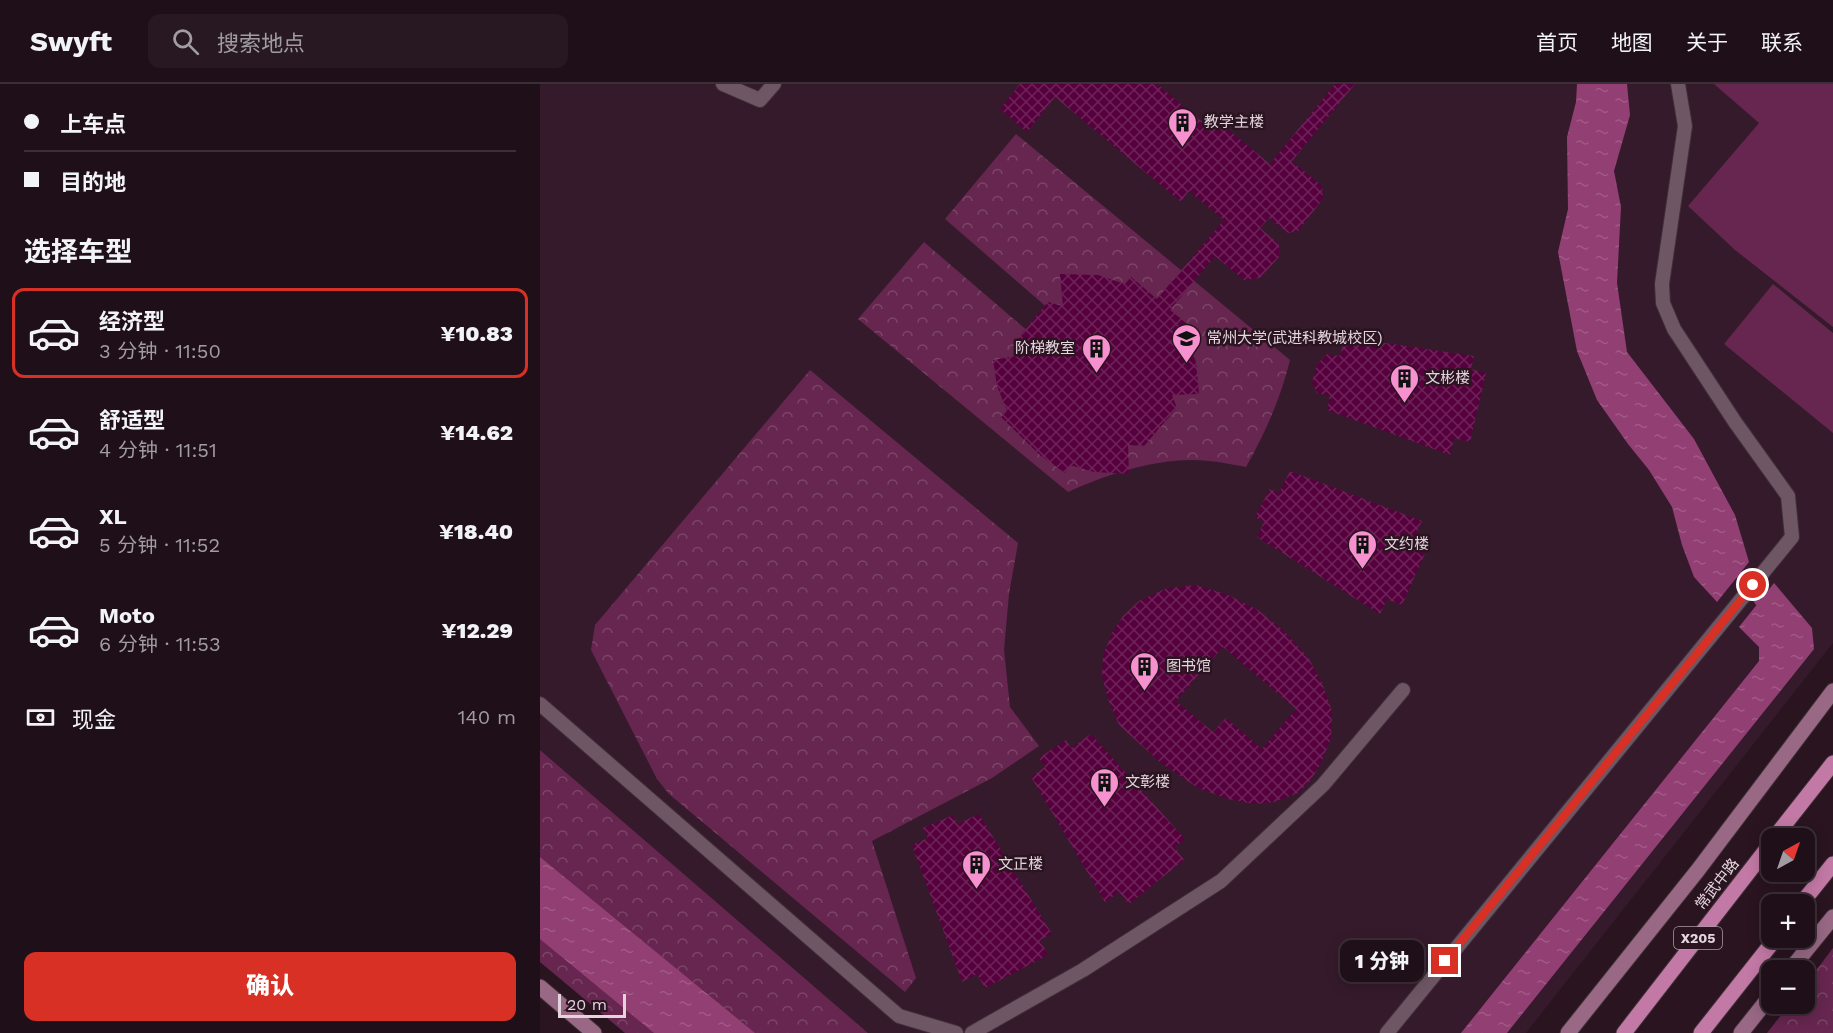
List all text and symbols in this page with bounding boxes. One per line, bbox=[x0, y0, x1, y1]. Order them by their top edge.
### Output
search box bbox=[148, 14, 568, 68]
text: Swyft bbox=[30, 25, 112, 58]
icon: search bbox=[169, 25, 202, 58]
text: 首页 bbox=[1536, 30, 1578, 55]
text: 地图 bbox=[1611, 30, 1653, 55]
text: 关于 bbox=[1686, 30, 1728, 55]
text: 联系 bbox=[1761, 30, 1803, 55]
text: 搜索地点 bbox=[217, 31, 305, 56]
building icon: 教学主楼 bbox=[1167, 106, 1199, 148]
text: 上车点 bbox=[60, 112, 126, 137]
place label: 教学主楼 bbox=[1204, 113, 1264, 131]
text: 目的地 bbox=[60, 170, 126, 195]
text: 选择车型 bbox=[24, 236, 132, 268]
icon: car bbox=[27, 306, 81, 360]
text: 经济型 bbox=[99, 309, 165, 334]
text: ¥10.83 bbox=[440, 321, 513, 346]
school or university icon: 常州大学(武进科教城校区) bbox=[1170, 322, 1202, 364]
place label: 常州大学(武进科教城校区) bbox=[1207, 329, 1383, 347]
building icon: 阶梯教室 bbox=[1080, 332, 1112, 374]
text: 3 分钟 · 11:50 bbox=[99, 339, 221, 363]
place label: 阶梯教室 bbox=[1015, 339, 1075, 357]
building icon: 文彬楼 bbox=[1388, 362, 1420, 404]
place label: 文彬楼 bbox=[1425, 369, 1470, 387]
icon: car bbox=[27, 405, 81, 459]
text: 舒适型 bbox=[99, 408, 165, 433]
text: ¥14.62 bbox=[440, 420, 513, 445]
text: 4 分钟 · 11:51 bbox=[99, 438, 217, 462]
icon: car bbox=[27, 504, 81, 558]
text: XL bbox=[99, 504, 127, 529]
text: ¥18.40 bbox=[439, 519, 513, 544]
building icon: 文约楼 bbox=[1347, 528, 1379, 570]
text: 5 分钟 · 11:52 bbox=[99, 533, 220, 557]
place label: 文约楼 bbox=[1384, 535, 1429, 553]
route start bbox=[1739, 571, 1766, 598]
icon: car bbox=[27, 603, 81, 657]
text: Moto bbox=[99, 603, 155, 628]
text: ¥12.29 bbox=[442, 618, 513, 643]
text: 6 分钟 · 11:53 bbox=[99, 632, 221, 656]
building icon: 图书馆 bbox=[1129, 650, 1161, 692]
place label: 图书馆 bbox=[1166, 657, 1211, 675]
icon: cash bbox=[24, 701, 57, 734]
text: 140 m bbox=[458, 705, 516, 729]
text: 现金 bbox=[72, 707, 116, 732]
building icon: 文彰楼 bbox=[1088, 766, 1120, 808]
place label: 文彰楼 bbox=[1125, 773, 1170, 791]
north arrow bbox=[1761, 828, 1815, 882]
map controls bbox=[1761, 828, 1815, 1014]
building icon: 文正楼 bbox=[961, 848, 993, 890]
place label: 文正楼 bbox=[998, 855, 1043, 873]
street label: 常武中路 bbox=[1691, 855, 1743, 913]
button: + bbox=[1761, 894, 1815, 948]
road number: X205 bbox=[1674, 927, 1722, 949]
callout: 1 分钟 bbox=[1340, 940, 1424, 982]
route end bbox=[1431, 947, 1458, 974]
text: 1 分钟 bbox=[1355, 949, 1409, 973]
button: 确认 bbox=[24, 952, 516, 1021]
button: − bbox=[1761, 960, 1815, 1014]
scale bar bbox=[558, 991, 626, 1018]
text: 20 m bbox=[567, 995, 607, 1014]

